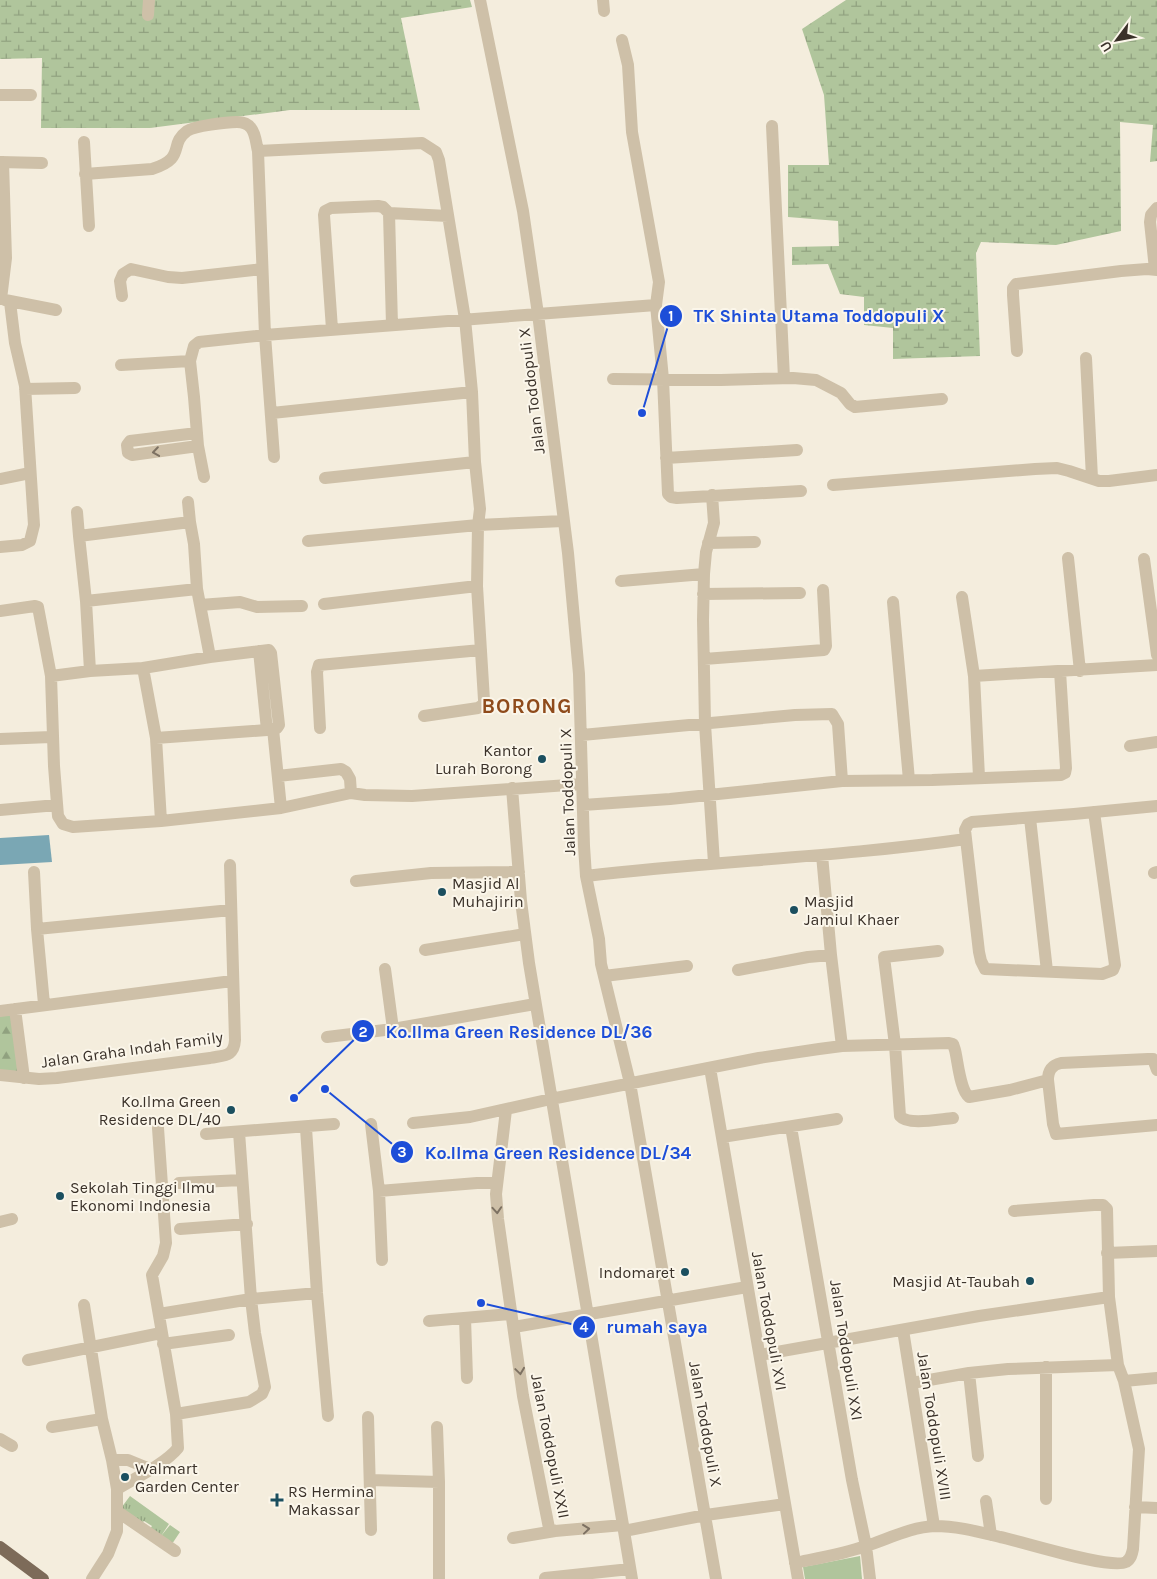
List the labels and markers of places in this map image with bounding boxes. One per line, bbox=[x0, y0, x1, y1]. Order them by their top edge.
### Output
callout: TK Shinta Utama Toddopuli X bbox=[658, 299, 954, 332]
place label: Kantor Lurah Borong bbox=[435, 741, 532, 778]
marker: Kantor Lurah Borong bbox=[536, 753, 548, 765]
place label: Masjid Al Muhajirin bbox=[452, 874, 524, 911]
marker: Masjid Al Muhajirin bbox=[436, 886, 448, 898]
place label: Masjid Jamiul Khaer bbox=[804, 892, 899, 929]
marker: Masjid Jamiul Khaer bbox=[788, 904, 800, 916]
callout: Ko.Ilma Green Residence DL/36 bbox=[350, 1015, 662, 1048]
place label: Ko.Ilma Green Residence DL/40 bbox=[99, 1092, 221, 1129]
marker: Ko.Ilma Green Residence DL/40 bbox=[225, 1104, 237, 1116]
callout: Ko.Ilma Green Residence DL/34 bbox=[390, 1136, 701, 1169]
place label: Sekolah Tinggi Ilmu Ekonomi Indonesia bbox=[70, 1178, 215, 1215]
marker: Sekolah Tinggi Ilmu Ekonomi Indonesia bbox=[54, 1190, 66, 1202]
place label: Indomaret bbox=[599, 1263, 675, 1282]
marker: Indomaret bbox=[679, 1266, 691, 1278]
place label: Masjid At-Taubah bbox=[892, 1272, 1020, 1291]
marker: Masjid At-Taubah bbox=[1024, 1275, 1036, 1287]
callout: rumah saya bbox=[571, 1310, 717, 1343]
place label: Walmart Garden Center bbox=[135, 1459, 239, 1496]
marker: Walmart Garden Center bbox=[119, 1471, 131, 1483]
place label: RS Hermina Makassar bbox=[288, 1482, 374, 1519]
marker: RS Hermina Makassar bbox=[270, 1493, 284, 1507]

